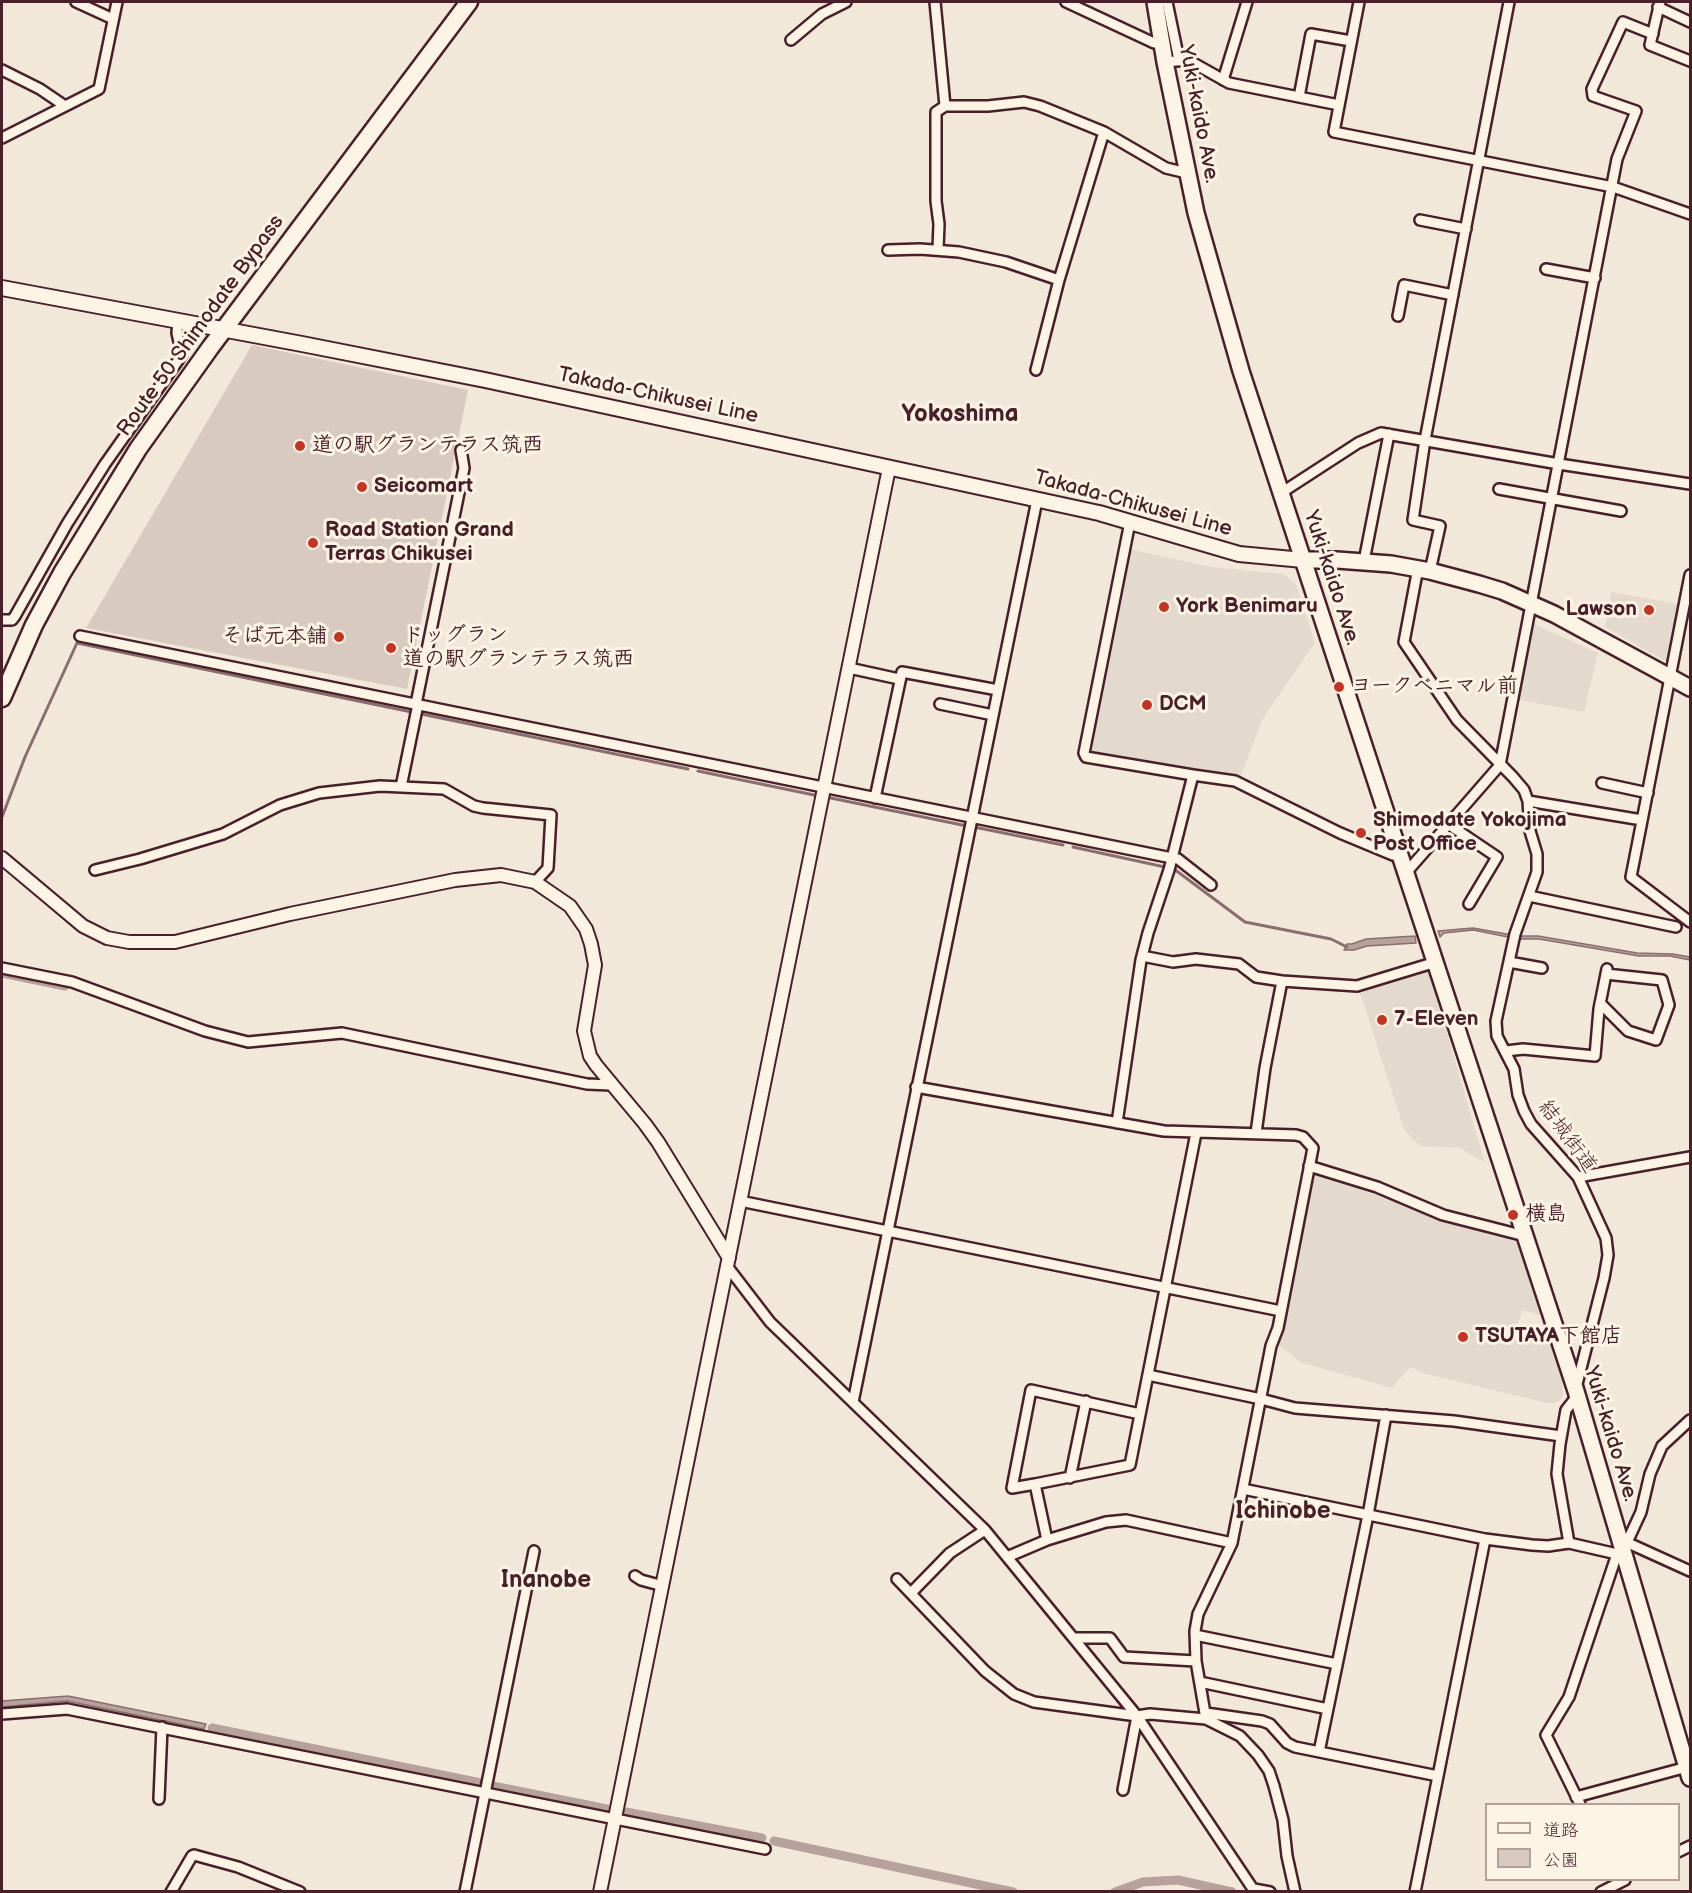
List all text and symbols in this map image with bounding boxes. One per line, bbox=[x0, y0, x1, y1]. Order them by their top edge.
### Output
street label: Yuki-kaido Ave. bbox=[1172, 43, 1224, 185]
street label: Route 50 Shimodate Bypass bbox=[112, 210, 290, 442]
street label: Takada-Chikusei Line bbox=[556, 362, 760, 430]
district label: Yokoshima bbox=[902, 401, 1018, 429]
place label: 道の駅グランテラス筑西 bbox=[312, 433, 543, 459]
marker: 道の駅グランテラス筑西 bbox=[293, 439, 307, 453]
street label: Takada-Chikusei Line bbox=[1031, 465, 1235, 543]
place label: Seicomart bbox=[374, 474, 473, 500]
marker: Seicomart bbox=[355, 480, 369, 494]
street label: Yuki-kaido Ave. bbox=[1297, 508, 1365, 648]
place label: Road Station Grand Terras Chikusei bbox=[325, 518, 514, 568]
marker: Road Station Grand Terras Chikusei bbox=[306, 536, 320, 550]
place label: York Benimaru bbox=[1176, 594, 1318, 620]
place label: Lawson bbox=[1565, 597, 1637, 623]
marker: York Benimaru bbox=[1157, 600, 1171, 614]
marker: Lawson bbox=[1642, 603, 1656, 617]
place label: ドッグラン 道の駅グランテラス筑西 bbox=[403, 623, 634, 673]
place label: そば元本舗 bbox=[222, 624, 327, 650]
marker: そば元本舗 bbox=[332, 630, 346, 644]
marker: ドッグラン 道の駅グランテラス筑西 bbox=[384, 641, 398, 655]
place label: ヨークベニマル前 bbox=[1351, 674, 1518, 700]
marker: ヨークベニマル前 bbox=[1332, 680, 1346, 694]
place label: DCM bbox=[1159, 692, 1207, 718]
marker: DCM bbox=[1140, 698, 1154, 712]
place label: Shimodate Yokojima Post Office bbox=[1373, 808, 1567, 858]
marker: Shimodate Yokojima Post Office bbox=[1354, 826, 1368, 840]
place label: 7-Eleven bbox=[1394, 1007, 1479, 1033]
marker: 7-Eleven bbox=[1375, 1013, 1389, 1027]
street label: 結城街道 bbox=[1532, 1096, 1602, 1178]
place label: 横島 bbox=[1525, 1202, 1567, 1228]
marker: 横島 bbox=[1506, 1208, 1520, 1222]
place label: TSUTAYA下館店 bbox=[1475, 1324, 1622, 1350]
marker: TSUTAYA下館店 bbox=[1456, 1330, 1470, 1344]
street label: Yuki-kaido Ave. bbox=[1577, 1363, 1643, 1505]
district label: Ichinobe bbox=[1235, 1498, 1331, 1526]
district label: Inanobe bbox=[501, 1567, 591, 1595]
legend bbox=[1485, 1803, 1680, 1881]
text: 道路 bbox=[1543, 1820, 1579, 1841]
text: 公園 bbox=[1543, 1850, 1579, 1871]

